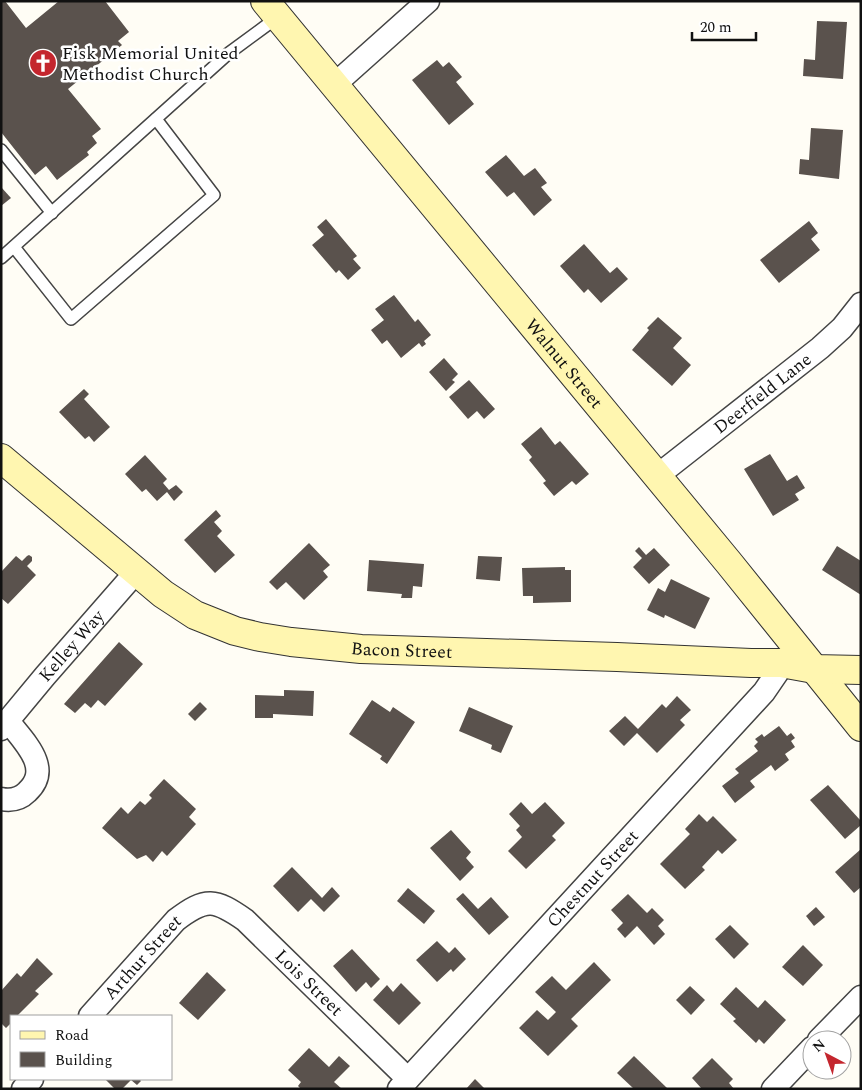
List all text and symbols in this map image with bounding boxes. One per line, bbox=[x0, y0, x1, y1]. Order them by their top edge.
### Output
scale bar bbox=[692, 10, 756, 42]
text: 20 m bbox=[700, 16, 732, 39]
place label: Fisk Memorial United Methodist Church bbox=[62, 40, 239, 88]
church icon: Fisk Memorial United Methodist Church bbox=[28, 48, 58, 78]
street label: Walnut Street bbox=[519, 312, 610, 414]
street label: Deerfield Lane bbox=[707, 346, 817, 440]
street label: Kelley Way bbox=[32, 603, 112, 688]
street label: Bacon Street bbox=[350, 635, 453, 665]
street label: Chestnut Street bbox=[540, 823, 645, 934]
street label: Arthur Street bbox=[97, 907, 187, 1006]
street label: Lois Street bbox=[269, 943, 349, 1022]
legend bbox=[10, 1015, 172, 1080]
text: Road bbox=[55, 1024, 89, 1047]
north arrow bbox=[802, 1030, 852, 1080]
text: N bbox=[808, 1034, 830, 1057]
text: Building bbox=[55, 1049, 112, 1072]

